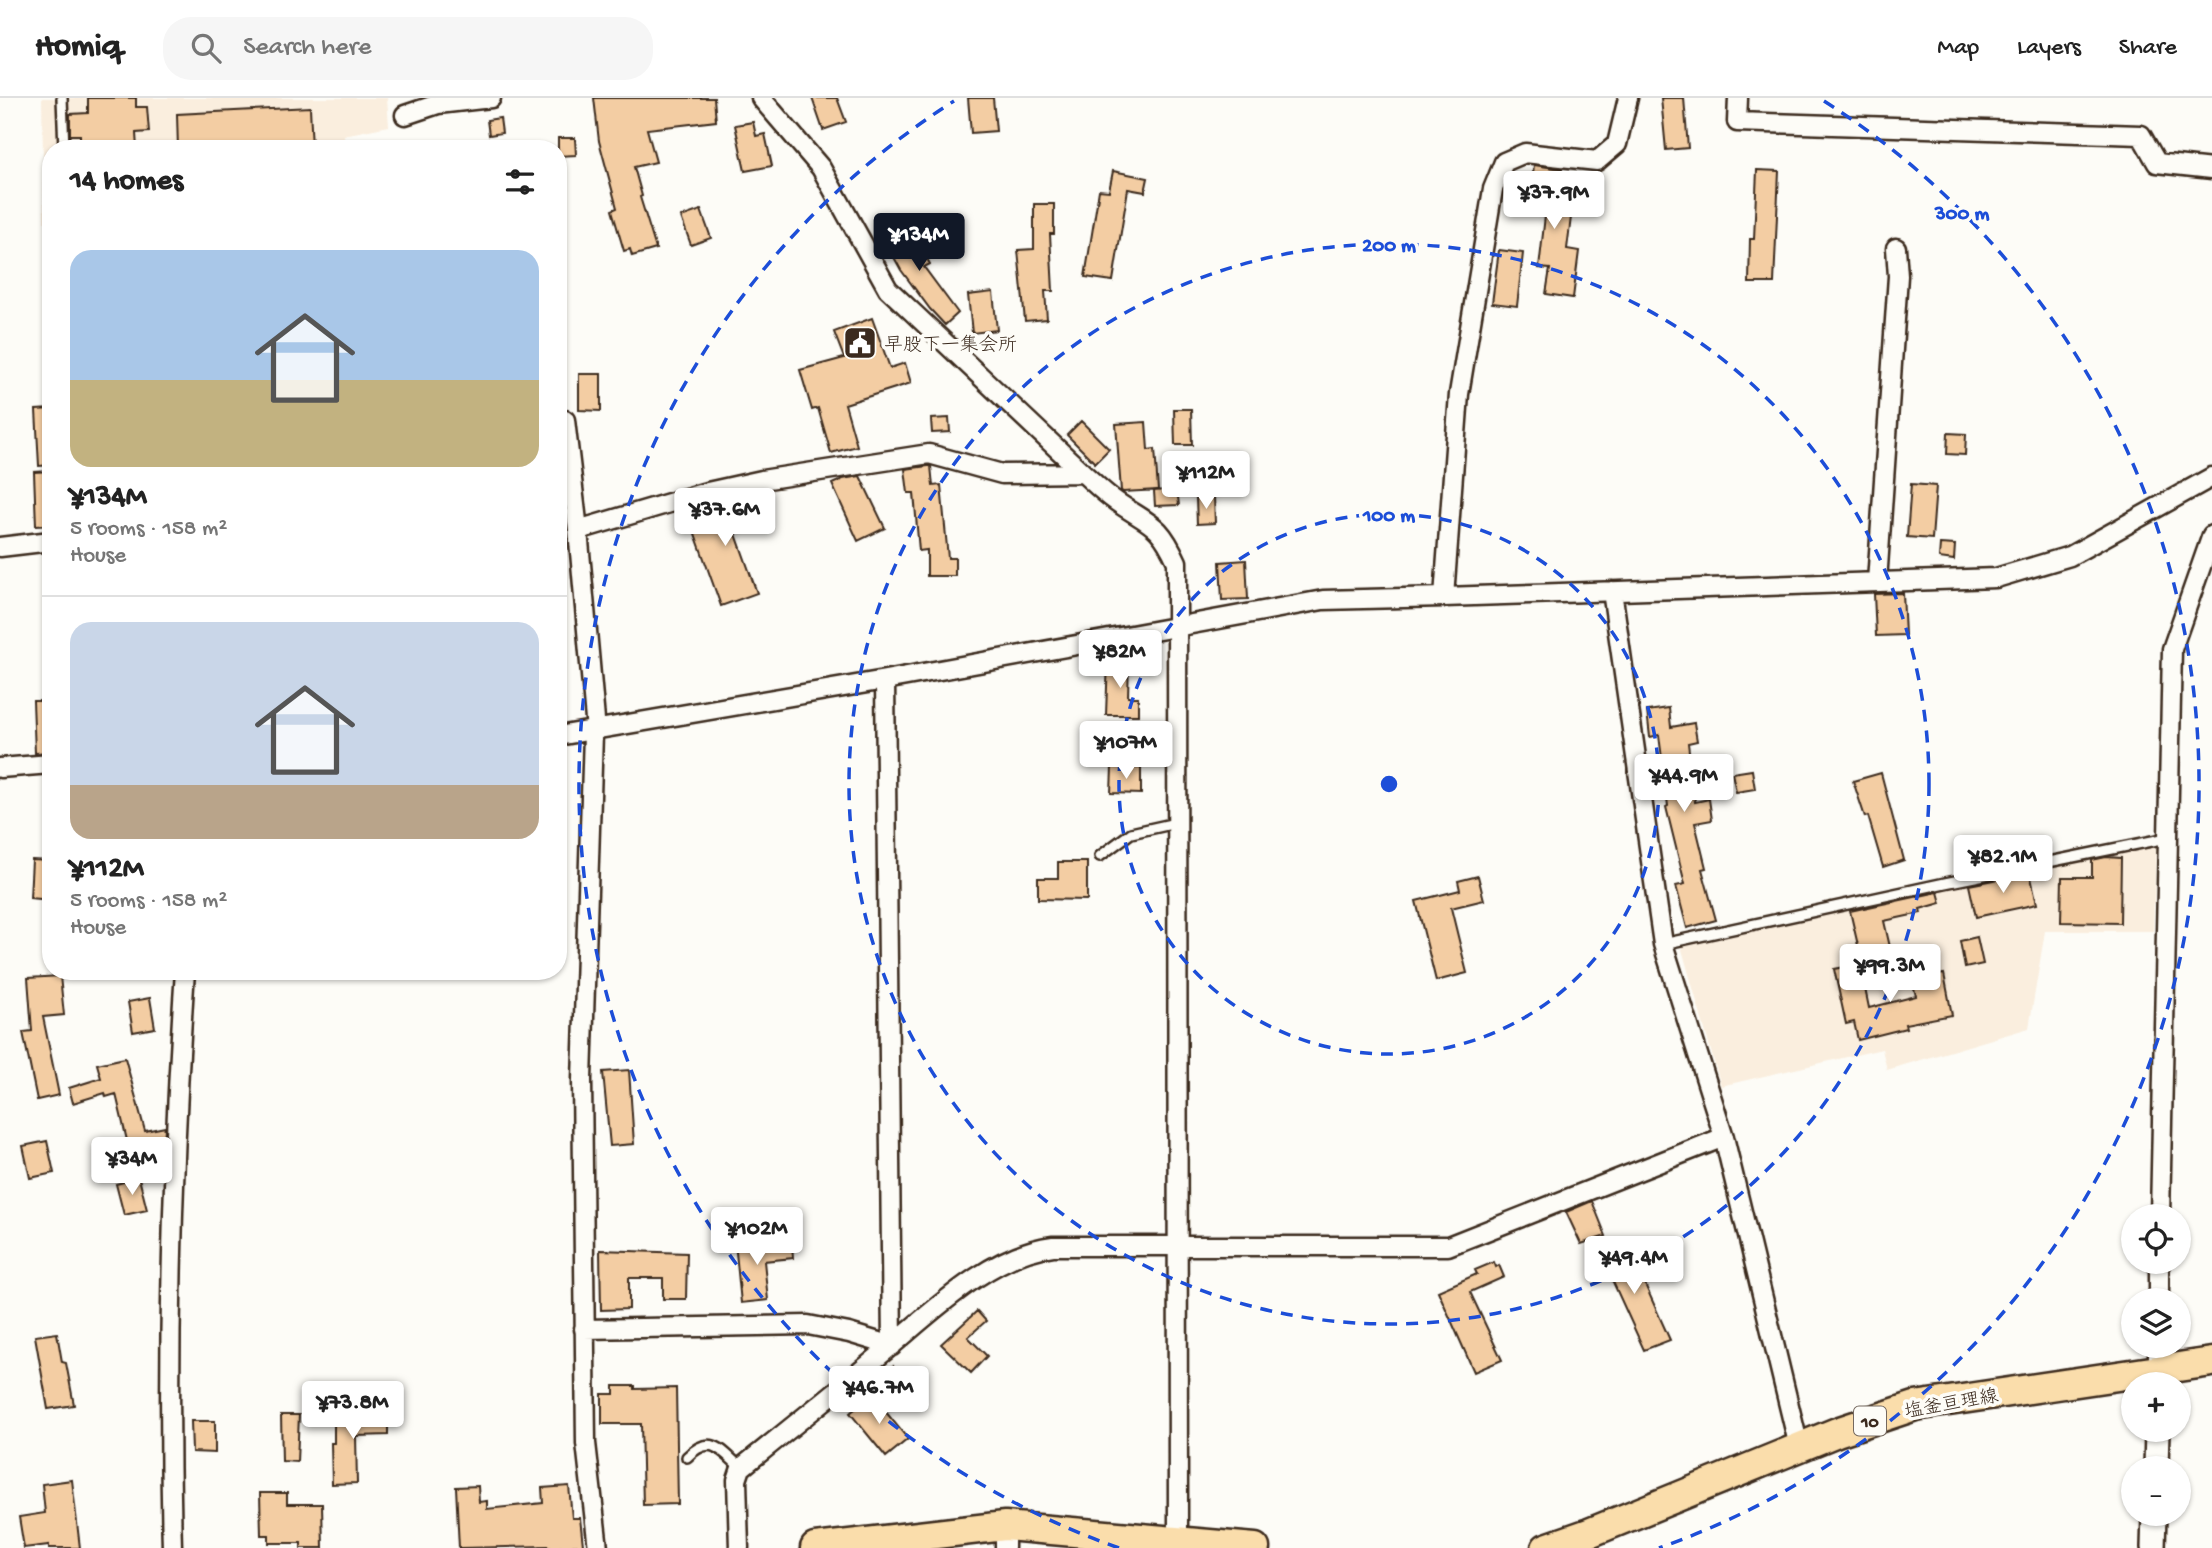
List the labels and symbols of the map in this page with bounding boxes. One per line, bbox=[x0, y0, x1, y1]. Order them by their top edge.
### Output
pin: ¥37.9M bbox=[1497, 172, 1611, 231]
text: 300 m bbox=[1934, 203, 1989, 228]
pin: ¥134M bbox=[870, 214, 968, 273]
text: 200 m bbox=[1362, 235, 1416, 260]
public building icon: 早股下一集会所 bbox=[841, 324, 879, 362]
place label: 早股下一集会所 bbox=[884, 334, 1017, 358]
pin: ¥112M bbox=[1157, 452, 1255, 511]
pin: ¥37.6M bbox=[668, 489, 782, 548]
text: 100 m bbox=[1362, 505, 1415, 530]
pin: ¥82M bbox=[1079, 630, 1161, 690]
pin: ¥107M bbox=[1077, 722, 1175, 781]
pin: ¥44.9M bbox=[1627, 754, 1741, 814]
centre of rings bbox=[1377, 772, 1401, 796]
pin: ¥82.1M bbox=[1946, 836, 2060, 895]
pin: ¥99.3M bbox=[1833, 944, 1947, 1004]
pin: ¥34M bbox=[91, 1138, 173, 1197]
pin: ¥102M bbox=[708, 1208, 806, 1267]
pin: ¥49.4M bbox=[1577, 1236, 1691, 1296]
pin: ¥46.7M bbox=[822, 1366, 936, 1426]
pin: ¥73.8M bbox=[296, 1382, 410, 1441]
street label: 塩釜亘理線 bbox=[1903, 1385, 2000, 1425]
road number: 10 bbox=[1854, 1406, 1886, 1436]

